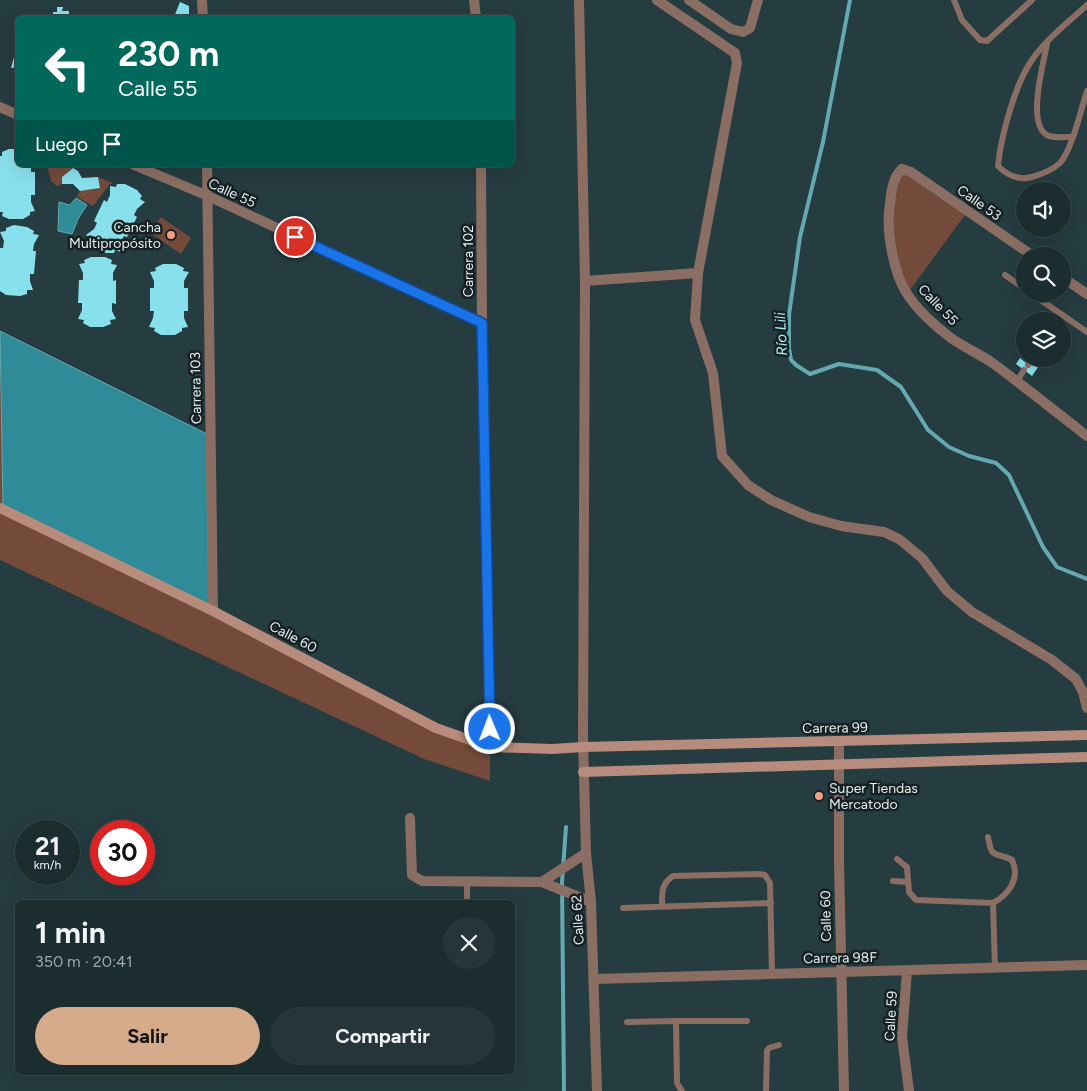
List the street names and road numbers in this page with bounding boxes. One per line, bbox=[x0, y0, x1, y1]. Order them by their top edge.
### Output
street label: Calle 55 bbox=[205, 175, 259, 211]
street label: Calle 53 bbox=[954, 182, 1004, 224]
street label: Carrera 102 bbox=[460, 225, 477, 297]
street label: Calle 55 bbox=[914, 281, 962, 329]
street label: Carrera 103 bbox=[187, 352, 205, 424]
street label: Calle 60 bbox=[266, 617, 320, 657]
street label: Carrera 99 bbox=[802, 719, 868, 737]
street label: Calle 60 bbox=[817, 890, 835, 942]
street label: Calle 62 bbox=[568, 894, 588, 946]
street label: Carrera 98F bbox=[803, 949, 877, 967]
street label: Calle 59 bbox=[881, 990, 901, 1042]

